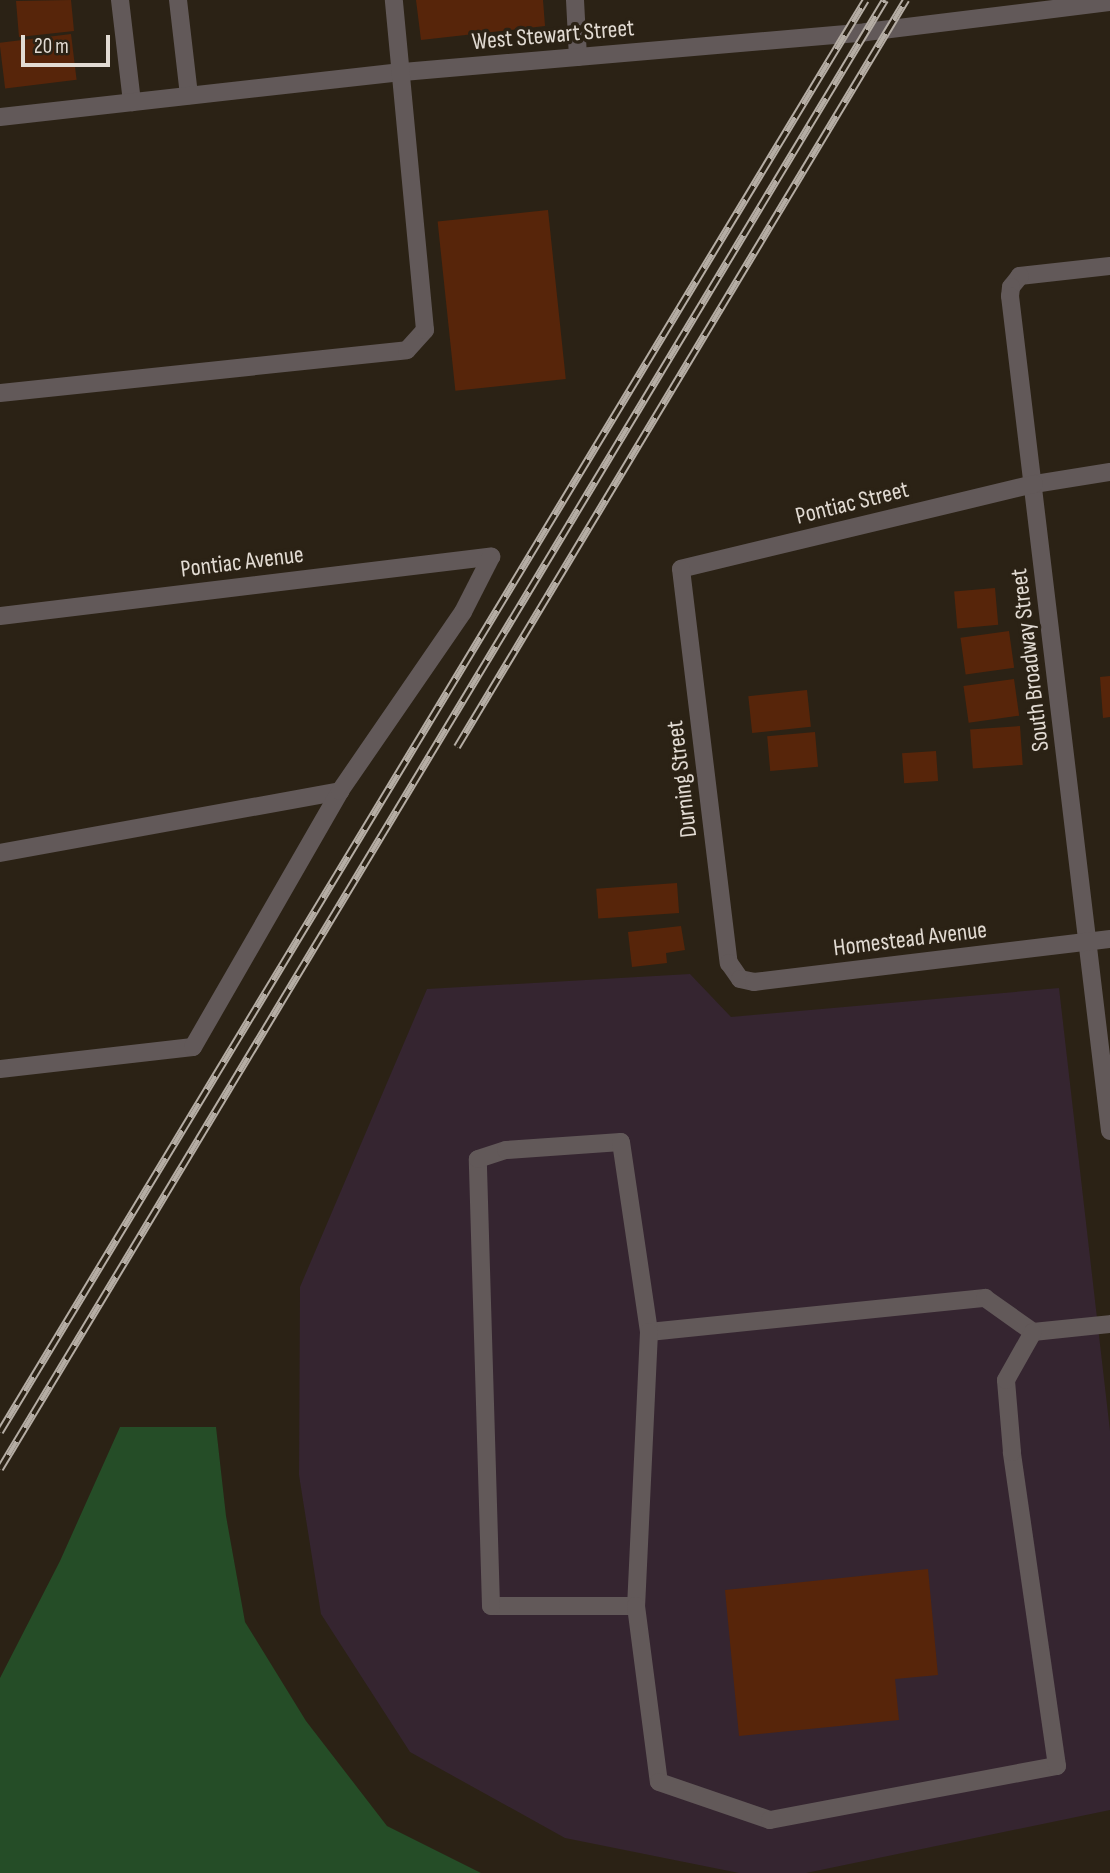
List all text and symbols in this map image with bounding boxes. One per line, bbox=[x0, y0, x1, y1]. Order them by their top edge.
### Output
street label: West Stewart Street bbox=[471, 14, 635, 56]
scale bar bbox=[24, 21, 114, 65]
text: 20 m bbox=[34, 34, 69, 59]
street label: Pontiac Street bbox=[792, 475, 912, 531]
street label: Pontiac Avenue bbox=[179, 540, 305, 584]
street label: South Broadway Street bbox=[1004, 567, 1056, 753]
street label: Durning Street bbox=[661, 719, 703, 839]
street label: Homestead Avenue bbox=[832, 915, 988, 963]

